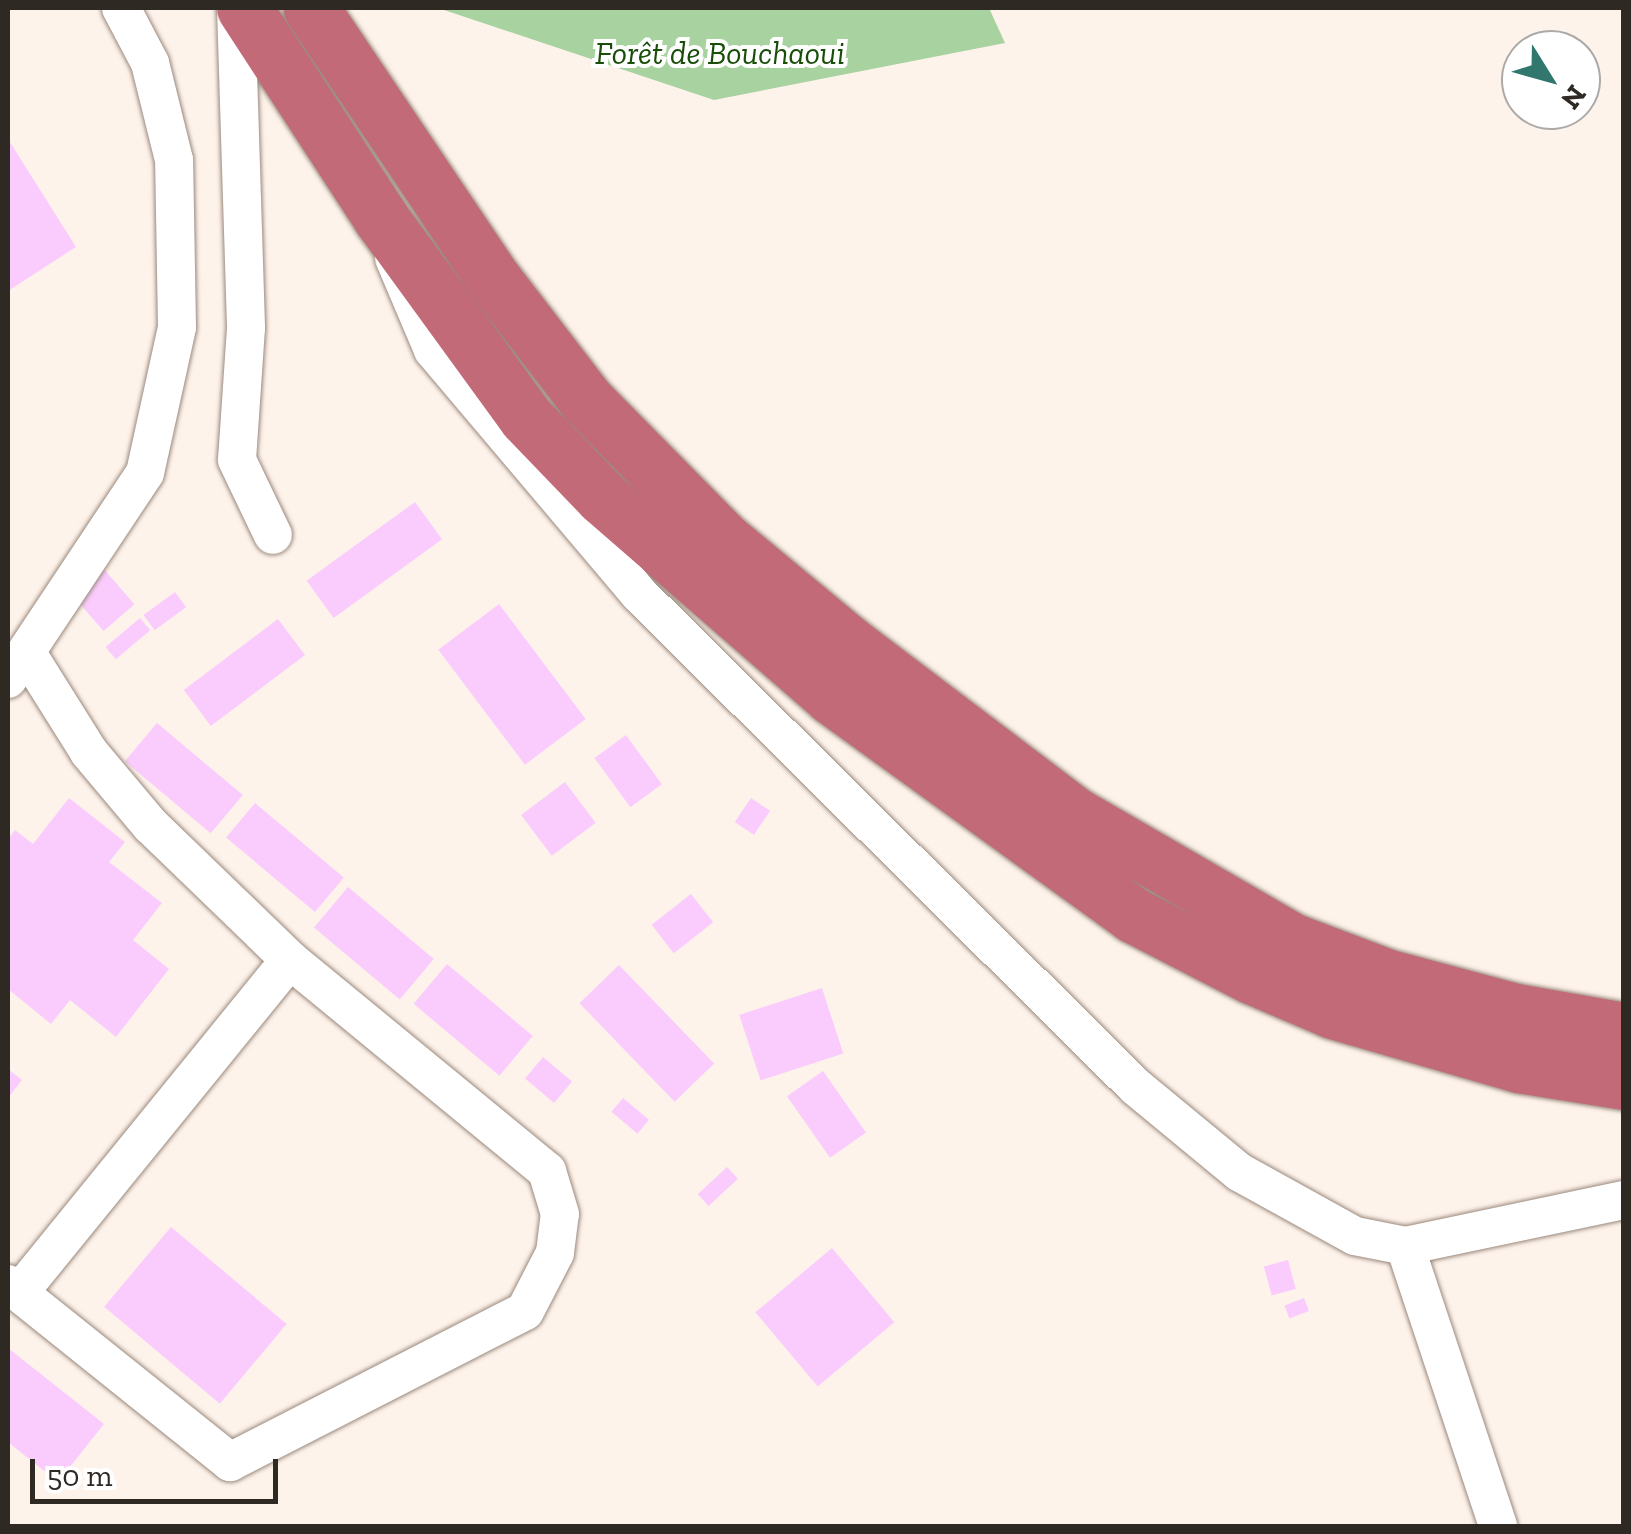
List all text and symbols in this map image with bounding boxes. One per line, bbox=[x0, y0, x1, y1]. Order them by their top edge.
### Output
north arrow bbox=[1501, 30, 1601, 130]
park label: Forêt de Bouchaoui bbox=[595, 34, 845, 72]
text: N bbox=[1554, 79, 1593, 116]
scale bar bbox=[35, 1439, 282, 1501]
text: 50 m bbox=[47, 1458, 112, 1494]

